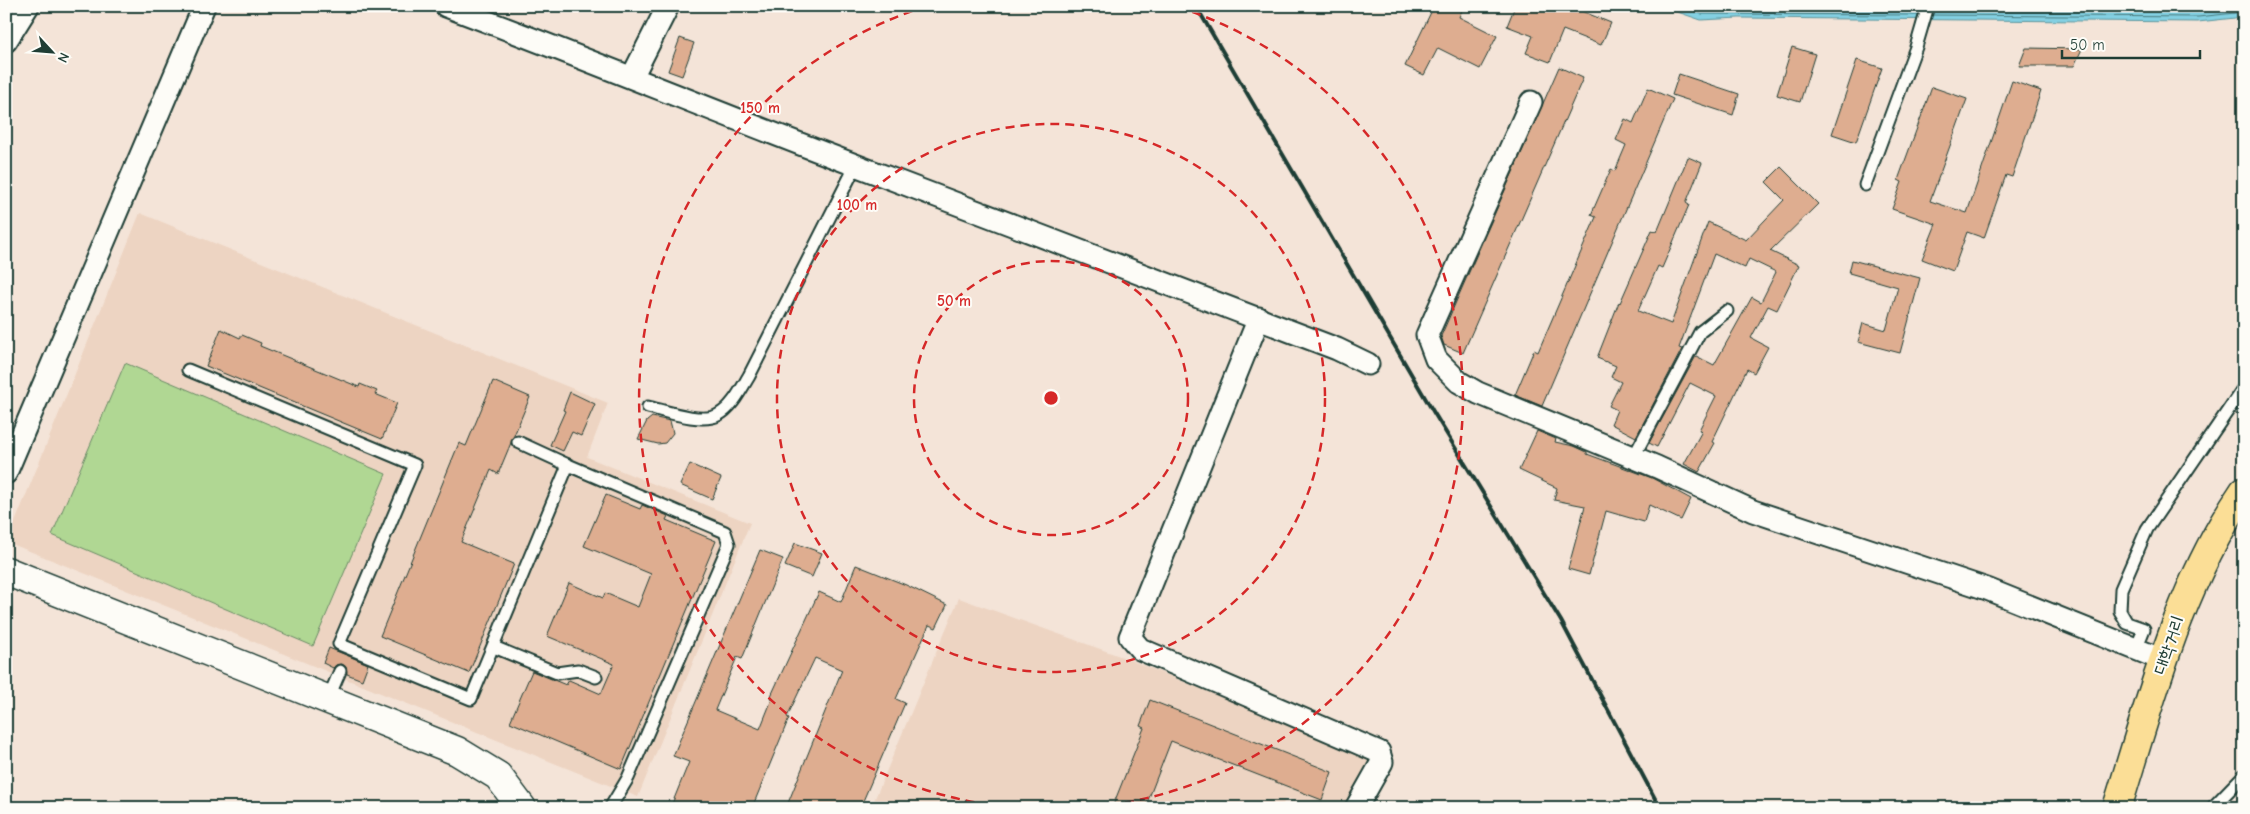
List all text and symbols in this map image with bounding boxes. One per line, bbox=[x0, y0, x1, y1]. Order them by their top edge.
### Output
north arrow bbox=[28, 28, 78, 78]
scale bar bbox=[2062, 28, 2200, 60]
text: 50 m bbox=[2070, 36, 2105, 54]
text: N bbox=[54, 50, 73, 65]
text: 150 m bbox=[740, 99, 780, 117]
text: 100 m bbox=[837, 196, 877, 214]
text: 50 m bbox=[937, 292, 971, 310]
centre of rings bbox=[1042, 389, 1060, 407]
street label: 대학거리 bbox=[2149, 613, 2189, 677]

